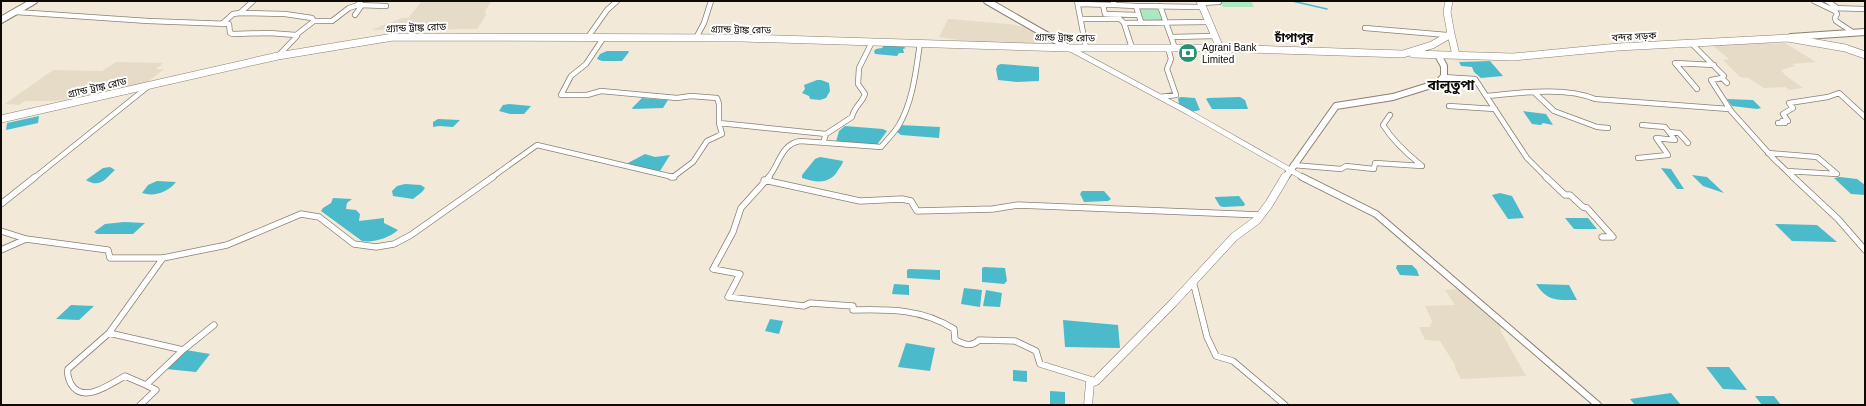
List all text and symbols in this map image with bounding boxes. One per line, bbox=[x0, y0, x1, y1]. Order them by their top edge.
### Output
street label: গ্র্যান্ড ট্রাঙ্ক রোড bbox=[386, 21, 447, 34]
street label: গ্র্যান্ড ট্রাঙ্ক রোড bbox=[711, 23, 772, 36]
district label: চাঁপাপুর bbox=[1274, 30, 1314, 46]
street label: বন্দর সড়ক bbox=[1610, 30, 1658, 43]
street label: গ্র্যান্ড ট্রাঙ্ক রোড bbox=[1035, 31, 1096, 44]
bank icon: Agrani Bank Limited bbox=[1177, 42, 1199, 64]
place label: Agrani Bank Limited bbox=[1202, 42, 1257, 65]
street label: গ্র্যান্ড ট্রাঙ্ক রোড bbox=[66, 75, 129, 100]
district label: বালুতুপা bbox=[1426, 77, 1476, 95]

